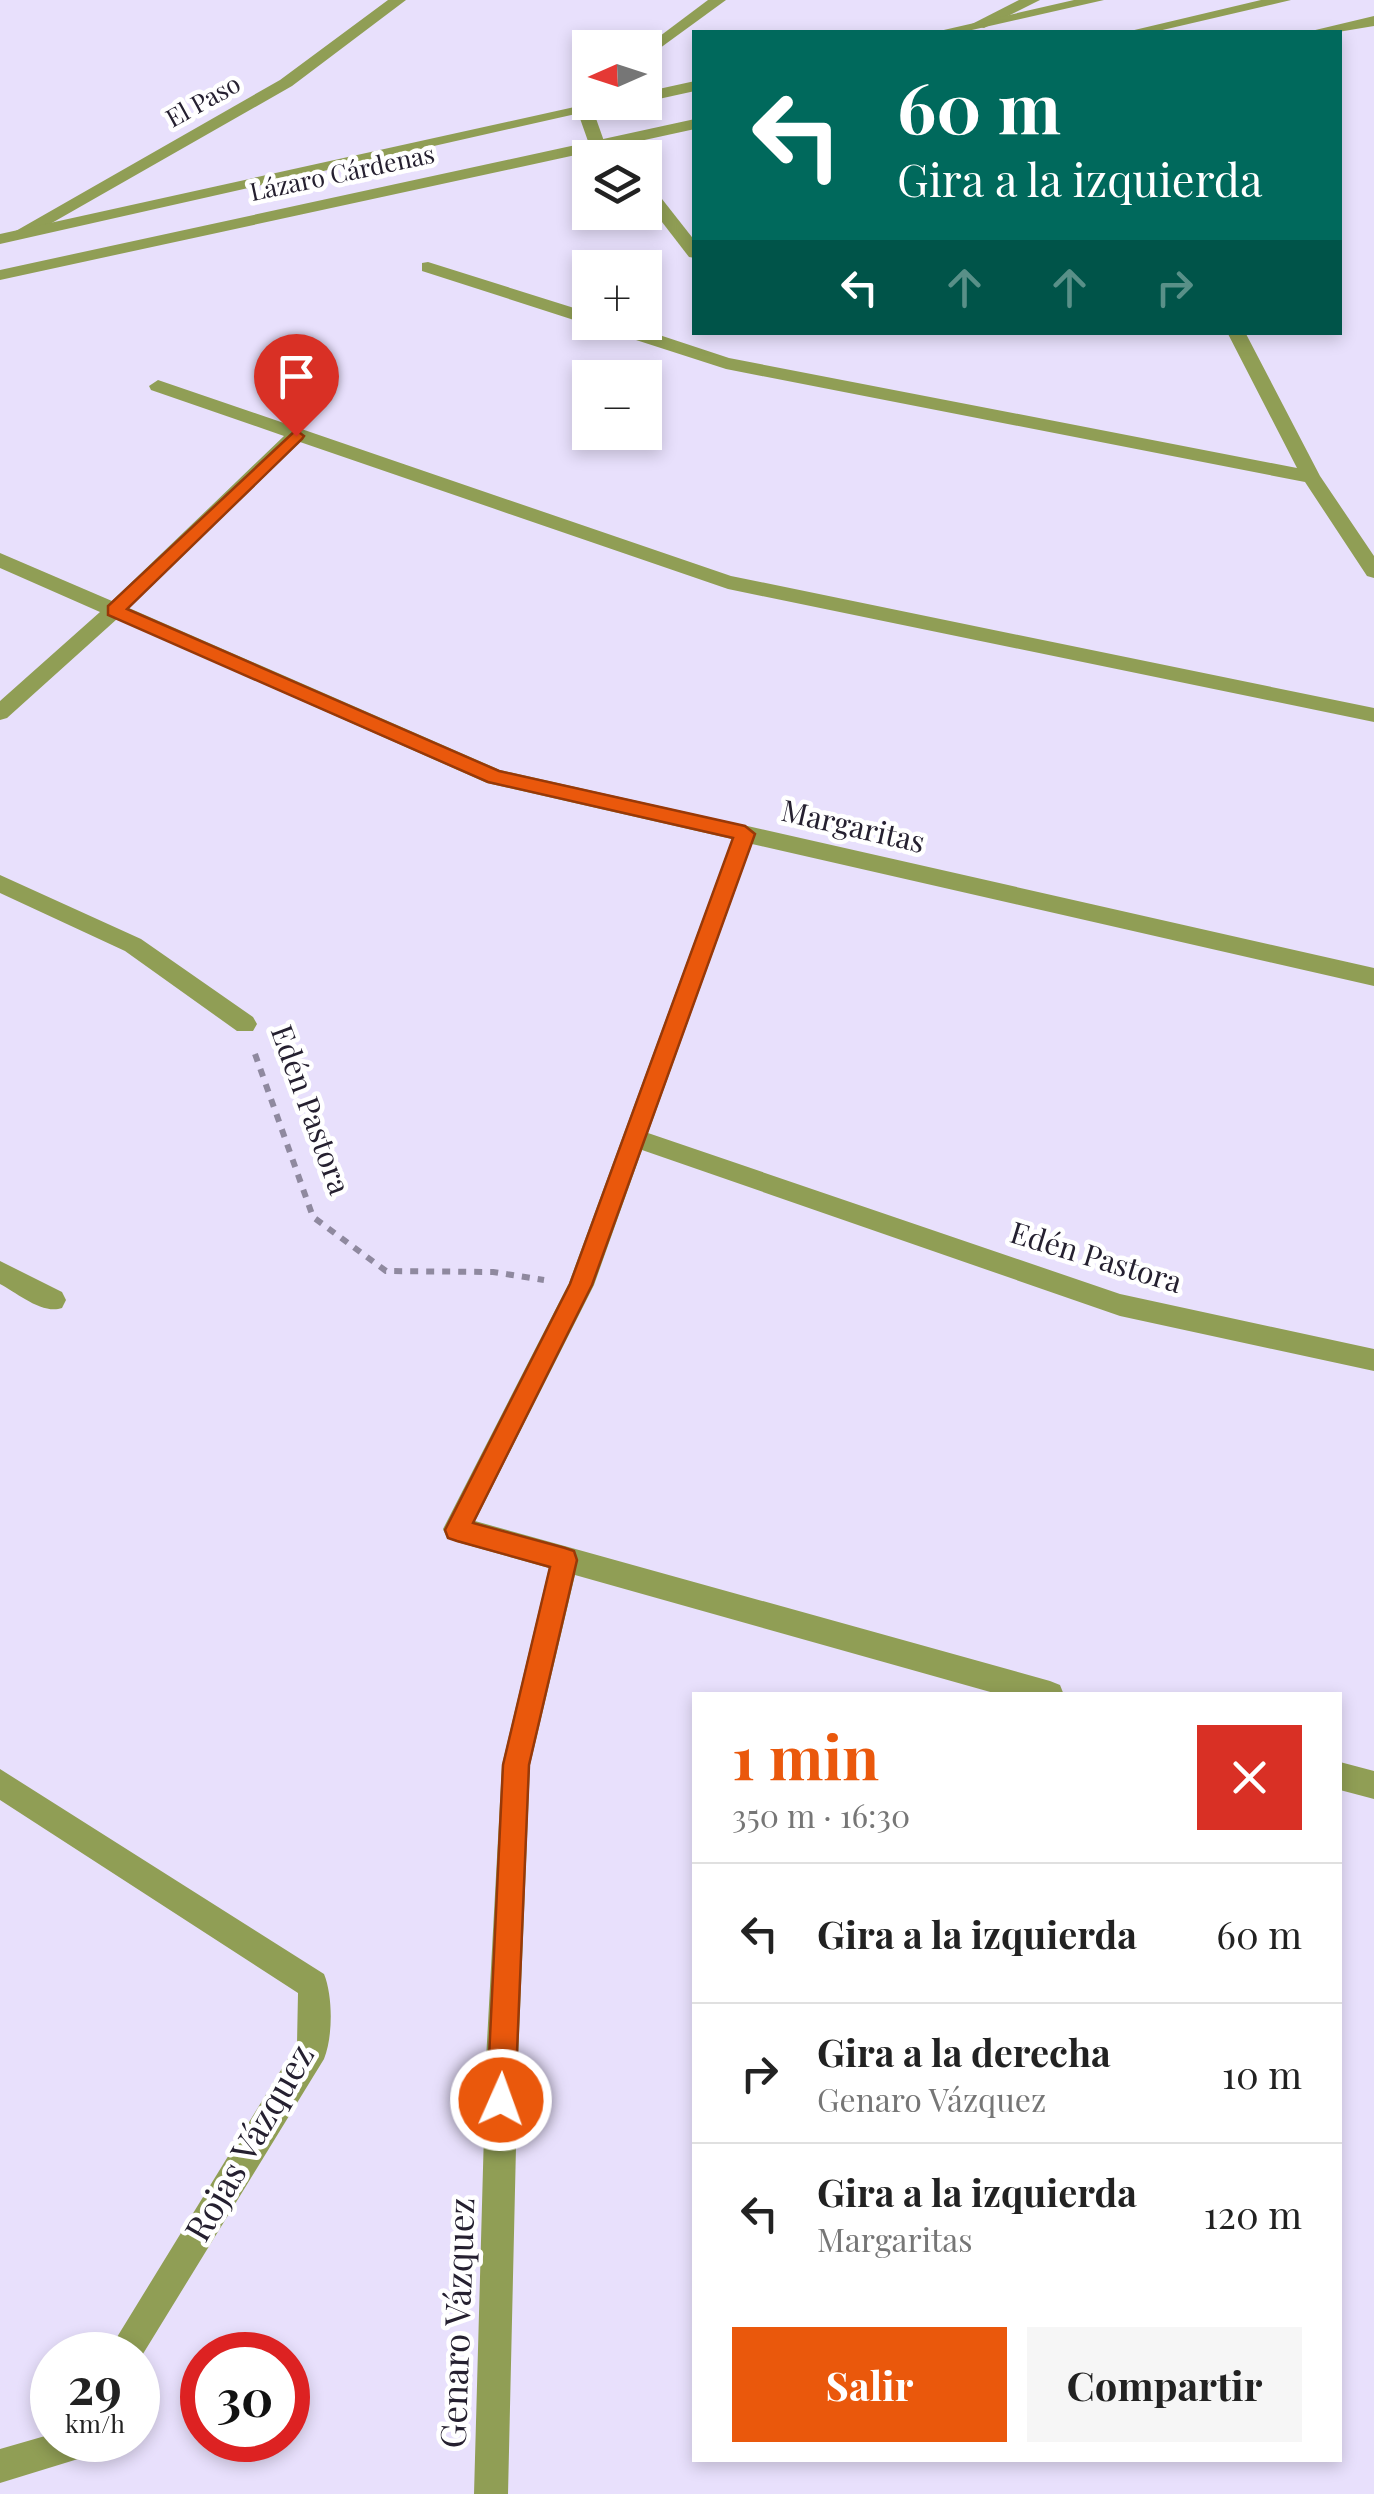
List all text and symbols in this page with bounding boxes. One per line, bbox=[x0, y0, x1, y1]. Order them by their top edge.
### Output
north arrow bbox=[572, 30, 662, 120]
map controls bbox=[572, 30, 662, 450]
text: 60 m bbox=[897, 58, 1061, 152]
street label: El Paso bbox=[159, 66, 245, 134]
icon: left bbox=[732, 70, 862, 200]
street label: Lázaro Cárdenas bbox=[246, 136, 437, 207]
button: layers bbox=[572, 140, 662, 230]
text: Gira a la izquierda bbox=[897, 148, 1262, 208]
button: + bbox=[572, 250, 662, 340]
icon: left bbox=[832, 260, 887, 315]
icon: ahead bbox=[937, 260, 992, 315]
icon: ahead bbox=[1042, 260, 1097, 315]
icon: right bbox=[1147, 260, 1202, 315]
pin bbox=[254, 334, 339, 437]
icon: arrive bbox=[269, 349, 324, 404]
button: − bbox=[572, 360, 662, 450]
street label: Margaritas bbox=[778, 789, 929, 861]
street label: Edén Pastora bbox=[263, 1019, 361, 1200]
street label: Edén Pastora bbox=[1006, 1211, 1187, 1301]
text: 1 min bbox=[732, 1715, 879, 1795]
button: close bbox=[1197, 1725, 1302, 1830]
text: 350 m · 16:30 bbox=[732, 1793, 910, 1836]
icon: left bbox=[732, 1906, 787, 1961]
text: Gira a la izquierda bbox=[817, 1908, 1137, 1959]
text: 60 m bbox=[1216, 1908, 1302, 1959]
text: Gira a la derecha bbox=[817, 2026, 1111, 2077]
street label: Rojas Vázquez bbox=[172, 2035, 323, 2249]
icon: right bbox=[732, 2046, 787, 2101]
position arrow bbox=[449, 2048, 553, 2152]
text: 10 m bbox=[1222, 2048, 1302, 2099]
text: Genaro Vázquez bbox=[817, 2077, 1046, 2120]
text: Gira a la izquierda bbox=[817, 2166, 1137, 2217]
icon: left bbox=[732, 2186, 787, 2241]
text: 120 m bbox=[1204, 2188, 1302, 2239]
street label: Genaro Vázquez bbox=[428, 2197, 483, 2449]
text: Margaritas bbox=[817, 2217, 973, 2260]
button: Salir bbox=[732, 2327, 1007, 2442]
button: Compartir bbox=[1027, 2327, 1302, 2442]
speed limit sign: 30 bbox=[180, 2332, 310, 2462]
text: 29 bbox=[68, 2351, 122, 2418]
text: km/h bbox=[65, 2406, 125, 2439]

